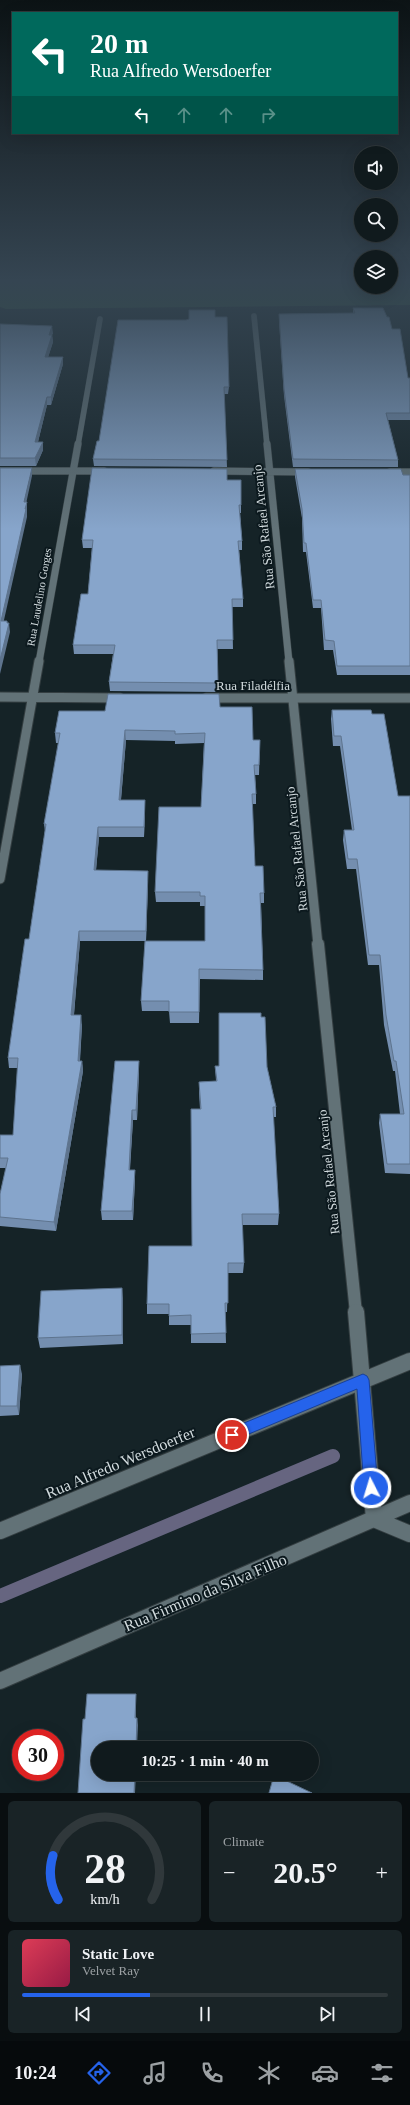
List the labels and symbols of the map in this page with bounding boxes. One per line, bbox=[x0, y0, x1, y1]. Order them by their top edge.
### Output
street label: Rua São Rafael Arcanjo bbox=[249, 464, 278, 590]
street label: Rua Laudelino Gorges bbox=[24, 547, 54, 647]
street label: Rua Filadélfia bbox=[216, 678, 290, 693]
street label: Rua São Rafael Arcanjo bbox=[282, 786, 311, 912]
street label: Rua São Rafael Arcanjo bbox=[314, 1109, 343, 1235]
pin bbox=[215, 1418, 249, 1452]
street label: Rua Alfredo Wersdoerfer bbox=[43, 1423, 198, 1502]
position arrow bbox=[350, 1467, 392, 1509]
street label: Rua Firmino da Silva Filho bbox=[121, 1550, 289, 1634]
speed limit sign: 30 bbox=[12, 1729, 64, 1781]

